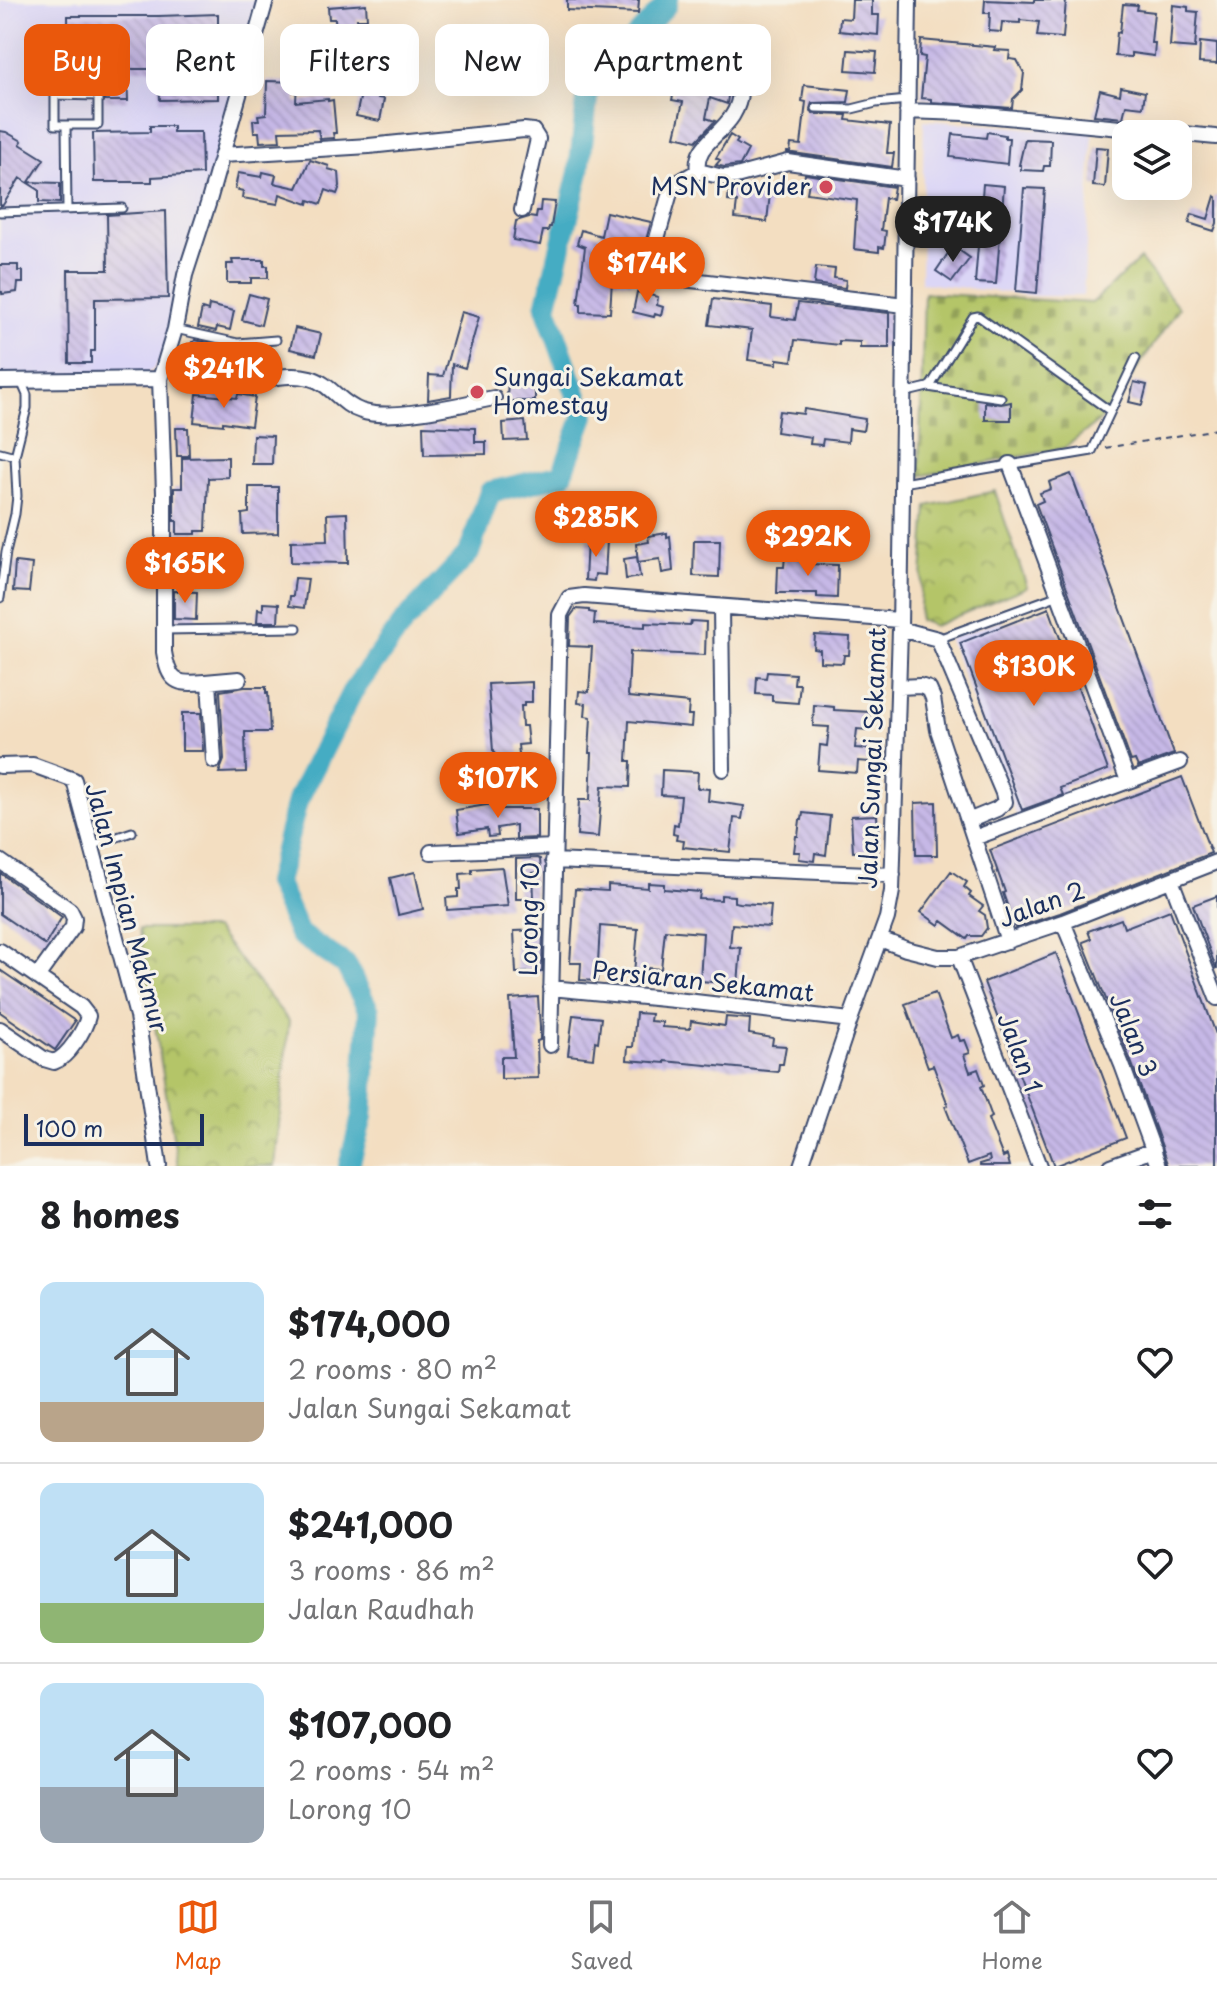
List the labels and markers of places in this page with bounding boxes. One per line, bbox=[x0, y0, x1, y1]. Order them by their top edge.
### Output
place label: MSN Provider bbox=[651, 167, 810, 203]
marker: MSN Provider bbox=[817, 178, 835, 196]
pin: $174K bbox=[897, 196, 1009, 264]
pin: $174K bbox=[591, 237, 703, 305]
pin: $241K bbox=[168, 342, 280, 410]
place label: Sungai Sekamat Homestay bbox=[493, 358, 684, 422]
marker: Sungai Sekamat Homestay bbox=[468, 383, 486, 401]
pin: $285K bbox=[540, 491, 652, 559]
pin: $292K bbox=[752, 510, 864, 578]
pin: $165K bbox=[129, 537, 241, 605]
pin: $130K bbox=[978, 640, 1090, 708]
pin: $107K bbox=[442, 752, 554, 820]

